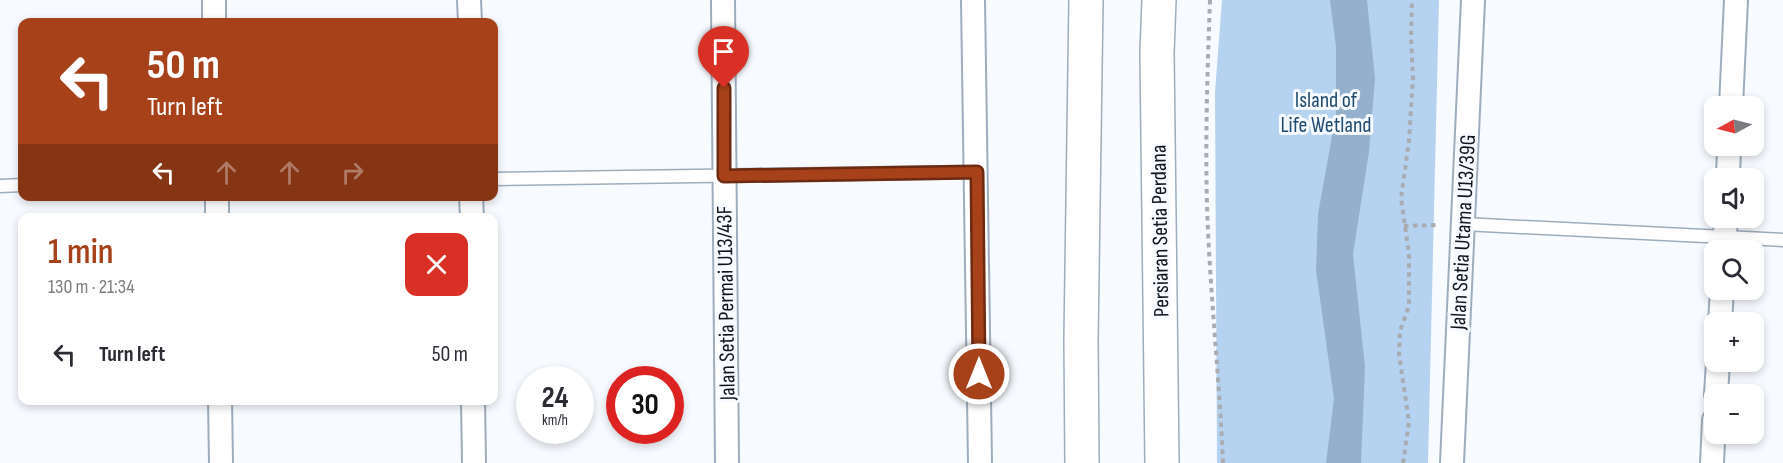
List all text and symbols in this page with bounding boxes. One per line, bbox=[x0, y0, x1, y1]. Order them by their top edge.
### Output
pin bbox=[698, 26, 749, 88]
icon: arrive bbox=[707, 35, 740, 68]
text: 50 m bbox=[147, 40, 220, 91]
icon: left bbox=[48, 42, 126, 120]
park label: Island of Life Wetland bbox=[1280, 87, 1372, 139]
text: Turn left bbox=[147, 91, 223, 123]
north arrow bbox=[1704, 96, 1764, 156]
map controls bbox=[1704, 96, 1764, 444]
street label: Jalan Setia Utama U13/39G bbox=[1445, 134, 1482, 331]
street label: Persiaran Setia Perdana bbox=[1145, 144, 1176, 317]
icon: left bbox=[147, 156, 180, 189]
icon: ahead bbox=[210, 156, 243, 189]
icon: ahead bbox=[273, 156, 306, 189]
icon: right bbox=[336, 156, 369, 189]
button: sound bbox=[1704, 168, 1764, 228]
street label: Jalan Setia Permai U13/43F bbox=[711, 205, 742, 402]
text: 1 min bbox=[48, 231, 113, 274]
button: close bbox=[405, 233, 468, 296]
button: search bbox=[1704, 240, 1764, 300]
text: 130 m · 21:34 bbox=[48, 275, 135, 299]
button: + bbox=[1704, 312, 1764, 372]
icon: left bbox=[48, 338, 81, 371]
text: Turn left bbox=[99, 341, 165, 368]
text: 50 m bbox=[432, 341, 468, 368]
position arrow bbox=[947, 342, 1011, 406]
speed limit sign: 30 bbox=[606, 366, 684, 444]
text: 24 bbox=[542, 380, 568, 416]
button: − bbox=[1704, 384, 1764, 444]
text: km/h bbox=[542, 411, 568, 430]

